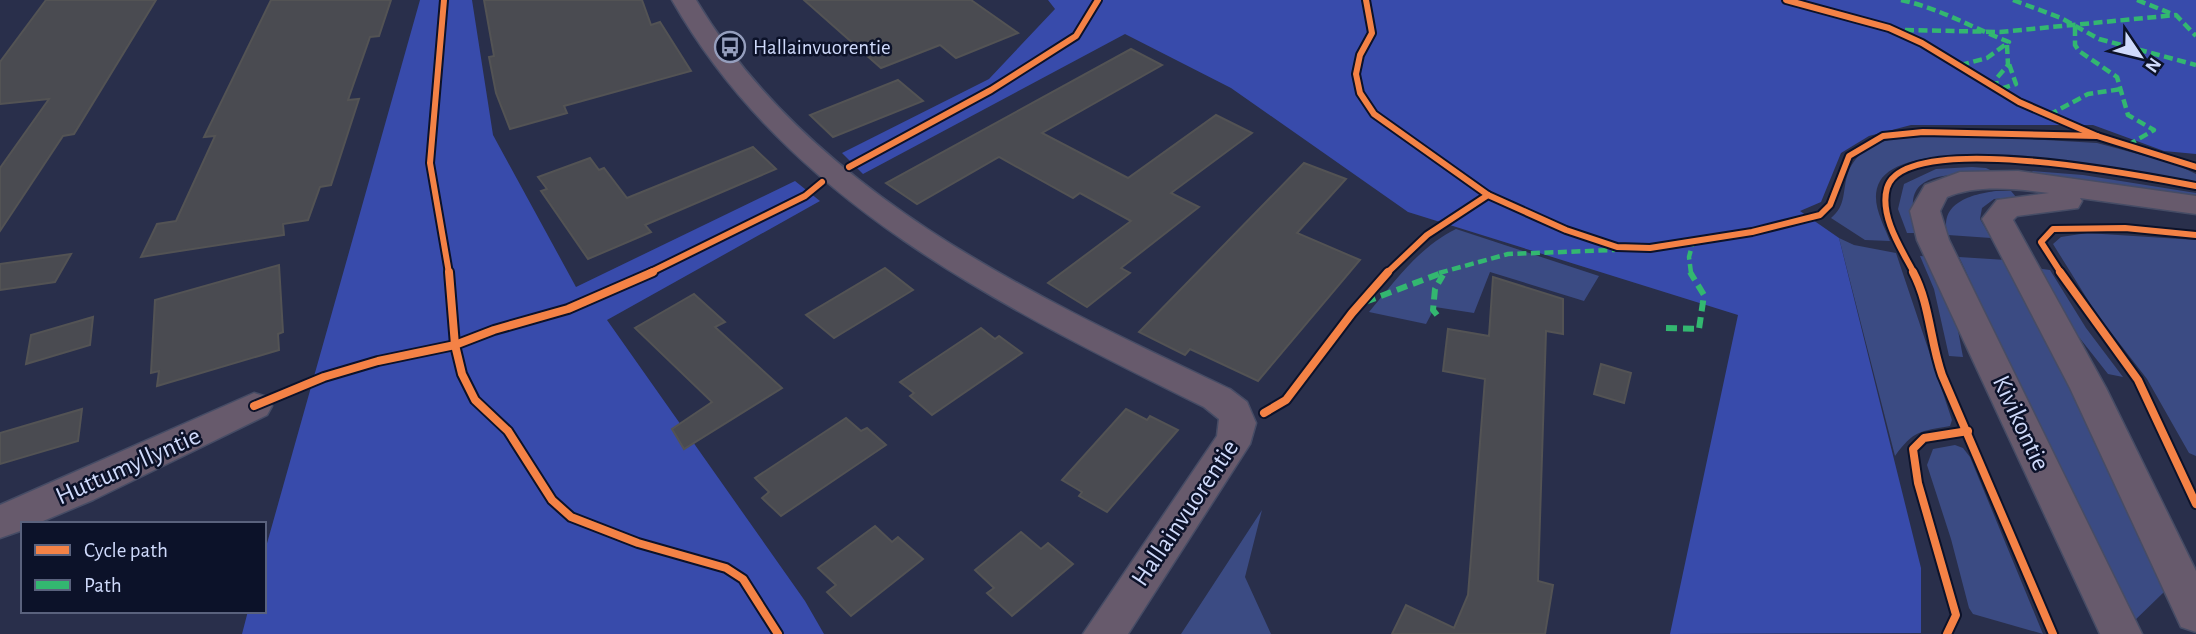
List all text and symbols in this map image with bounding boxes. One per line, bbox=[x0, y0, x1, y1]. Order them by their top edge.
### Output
north arrow bbox=[2105, 21, 2175, 91]
bus stop icon: Hallainvuorentie bbox=[713, 30, 747, 64]
place label: Hallainvuorentie bbox=[753, 37, 891, 58]
text: N bbox=[2141, 54, 2164, 76]
street label: Kivikontie bbox=[1988, 371, 2054, 475]
street label: Huttumyllyntie bbox=[52, 422, 204, 510]
street label: Hallainvuorentie bbox=[1127, 435, 1243, 591]
legend bbox=[21, 522, 266, 613]
text: Cycle path bbox=[84, 540, 168, 561]
text: Path bbox=[84, 575, 122, 596]

